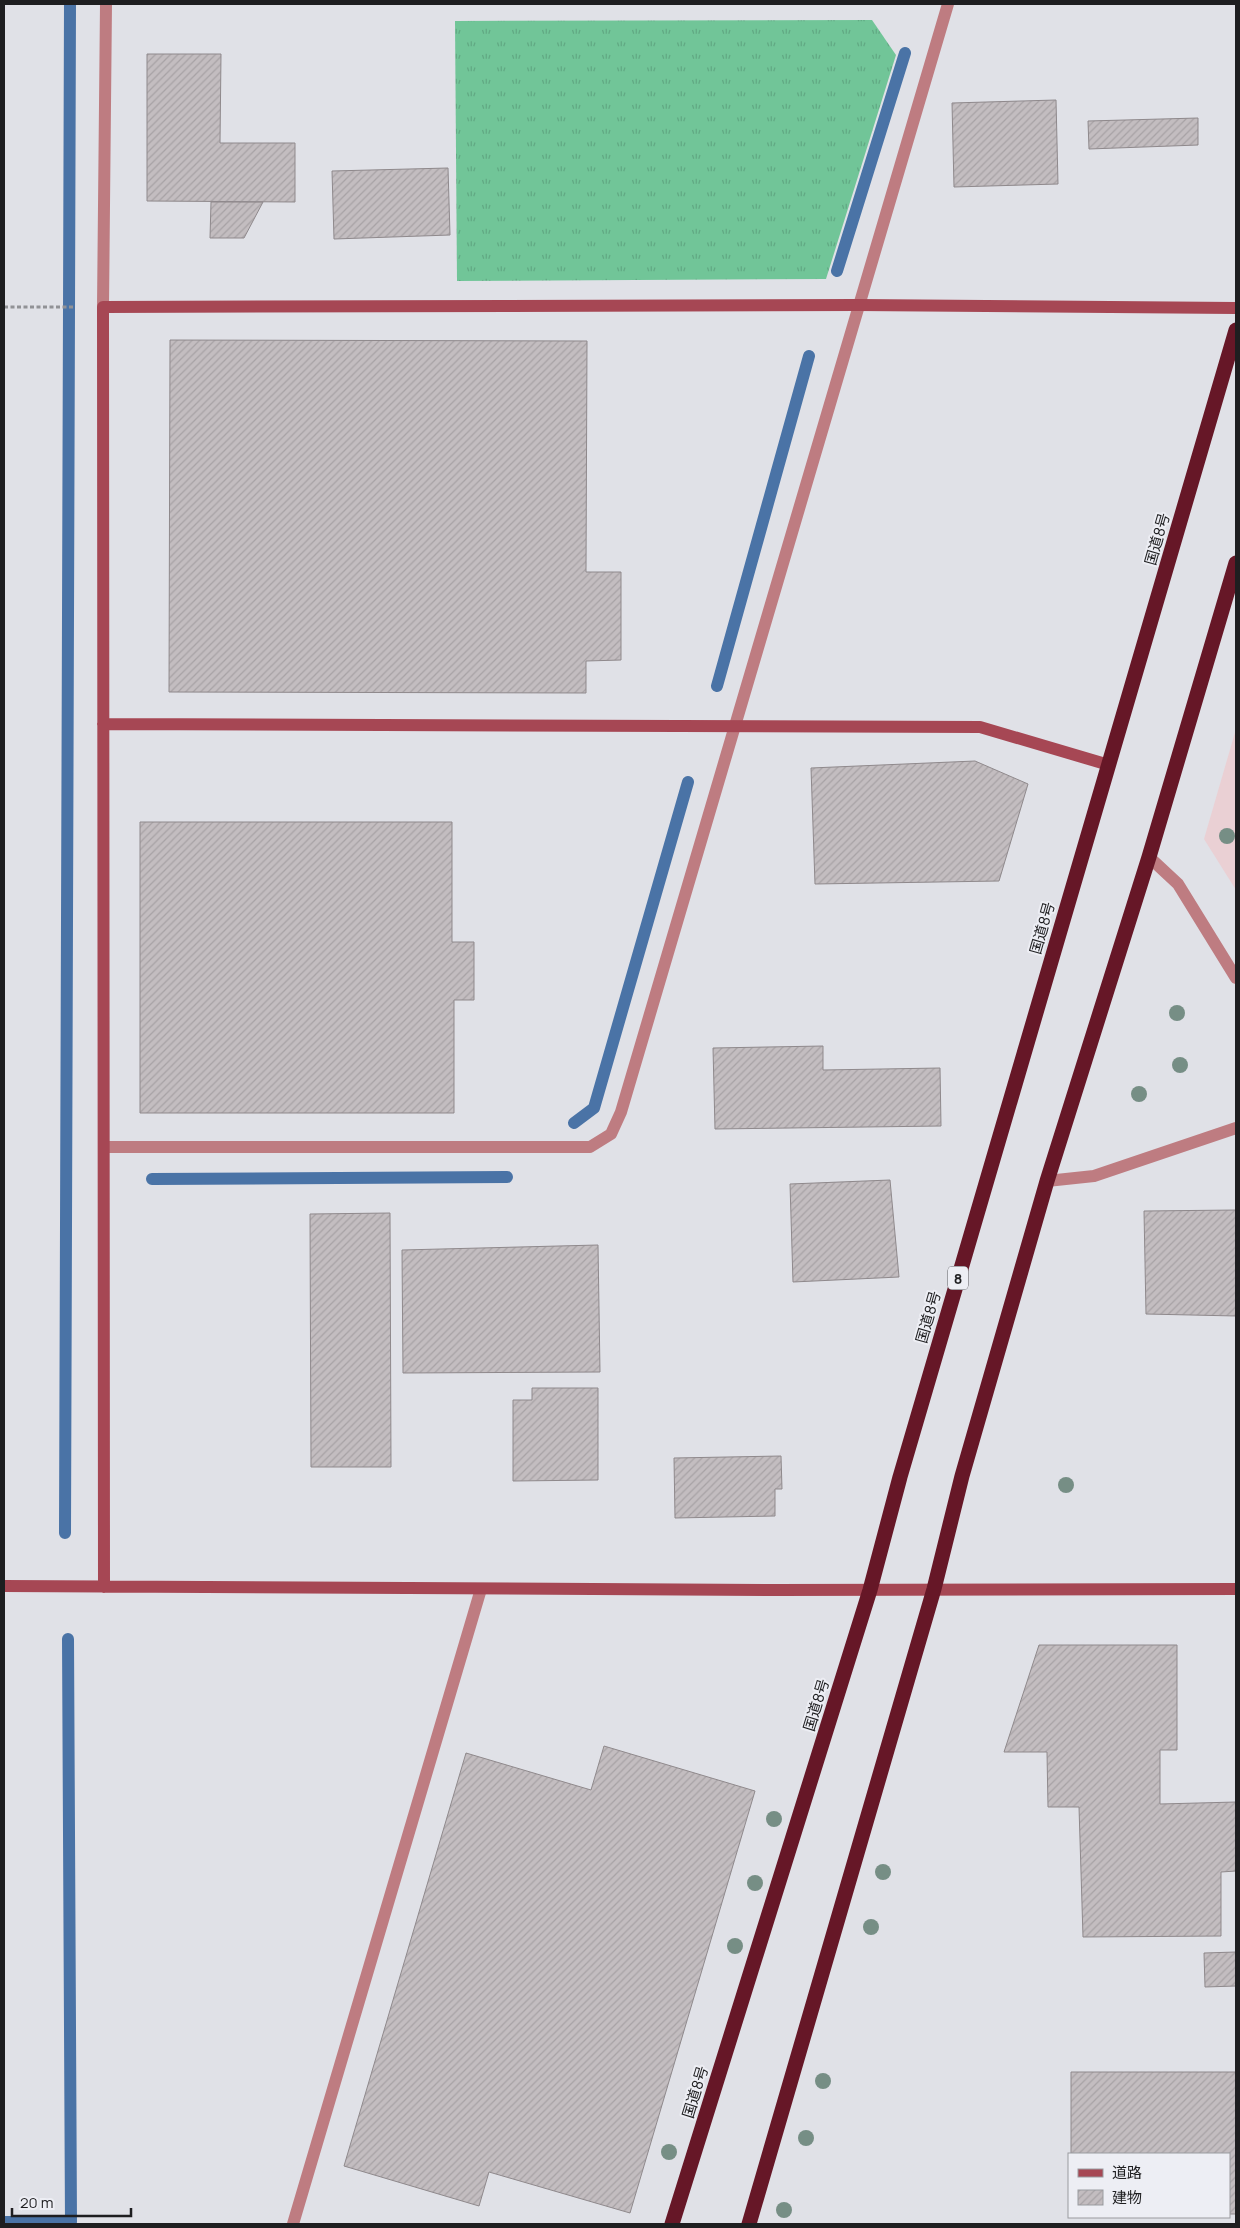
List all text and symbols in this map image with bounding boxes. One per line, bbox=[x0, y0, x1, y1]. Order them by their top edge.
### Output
street label: 国道8号 bbox=[1140, 510, 1174, 568]
street label: 国道8号 bbox=[1025, 899, 1059, 957]
road number: 8 bbox=[948, 1266, 968, 1290]
street label: 国道8号 bbox=[911, 1288, 945, 1346]
street label: 国道8号 bbox=[798, 1676, 834, 1734]
street label: 国道8号 bbox=[677, 2063, 713, 2121]
legend bbox=[1068, 2153, 1230, 2218]
text: 道路 bbox=[1112, 2162, 1142, 2183]
scale bar bbox=[12, 2186, 131, 2218]
text: 建物 bbox=[1112, 2187, 1142, 2208]
text: 20 m bbox=[20, 2192, 53, 2213]

